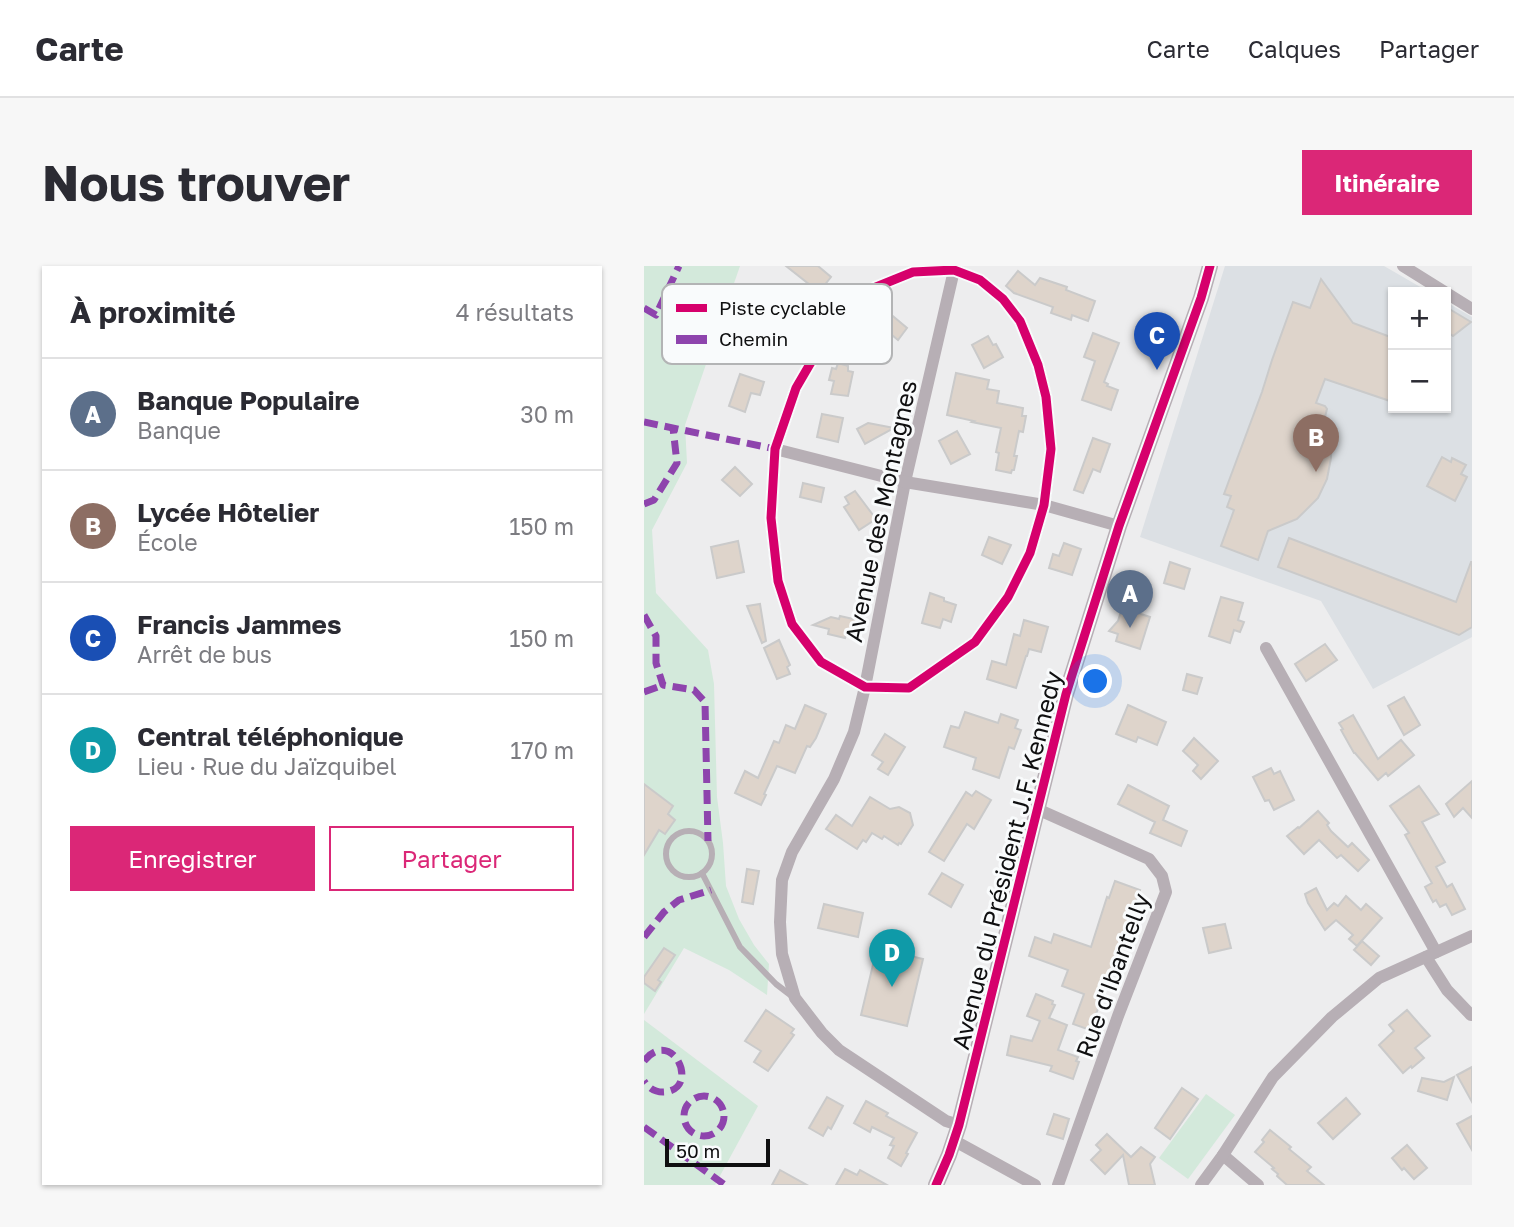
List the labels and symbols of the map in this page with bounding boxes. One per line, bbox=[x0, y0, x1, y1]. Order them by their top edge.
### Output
legend bbox=[662, 284, 892, 364]
text: Piste cyclable bbox=[719, 296, 846, 319]
pin: C bbox=[1134, 312, 1180, 370]
text: Chemin bbox=[719, 327, 788, 350]
street label: Avenue des Montagnes bbox=[838, 377, 922, 645]
pin: B bbox=[1293, 414, 1339, 472]
pin: A bbox=[1107, 570, 1153, 628]
your location bbox=[1078, 664, 1112, 698]
street label: Avenue du Président J.F. Kennedy bbox=[945, 668, 1067, 1052]
street label: Rue d'Ibantelly bbox=[1069, 889, 1155, 1061]
pin: D bbox=[869, 929, 915, 987]
scale bar bbox=[665, 1136, 770, 1168]

